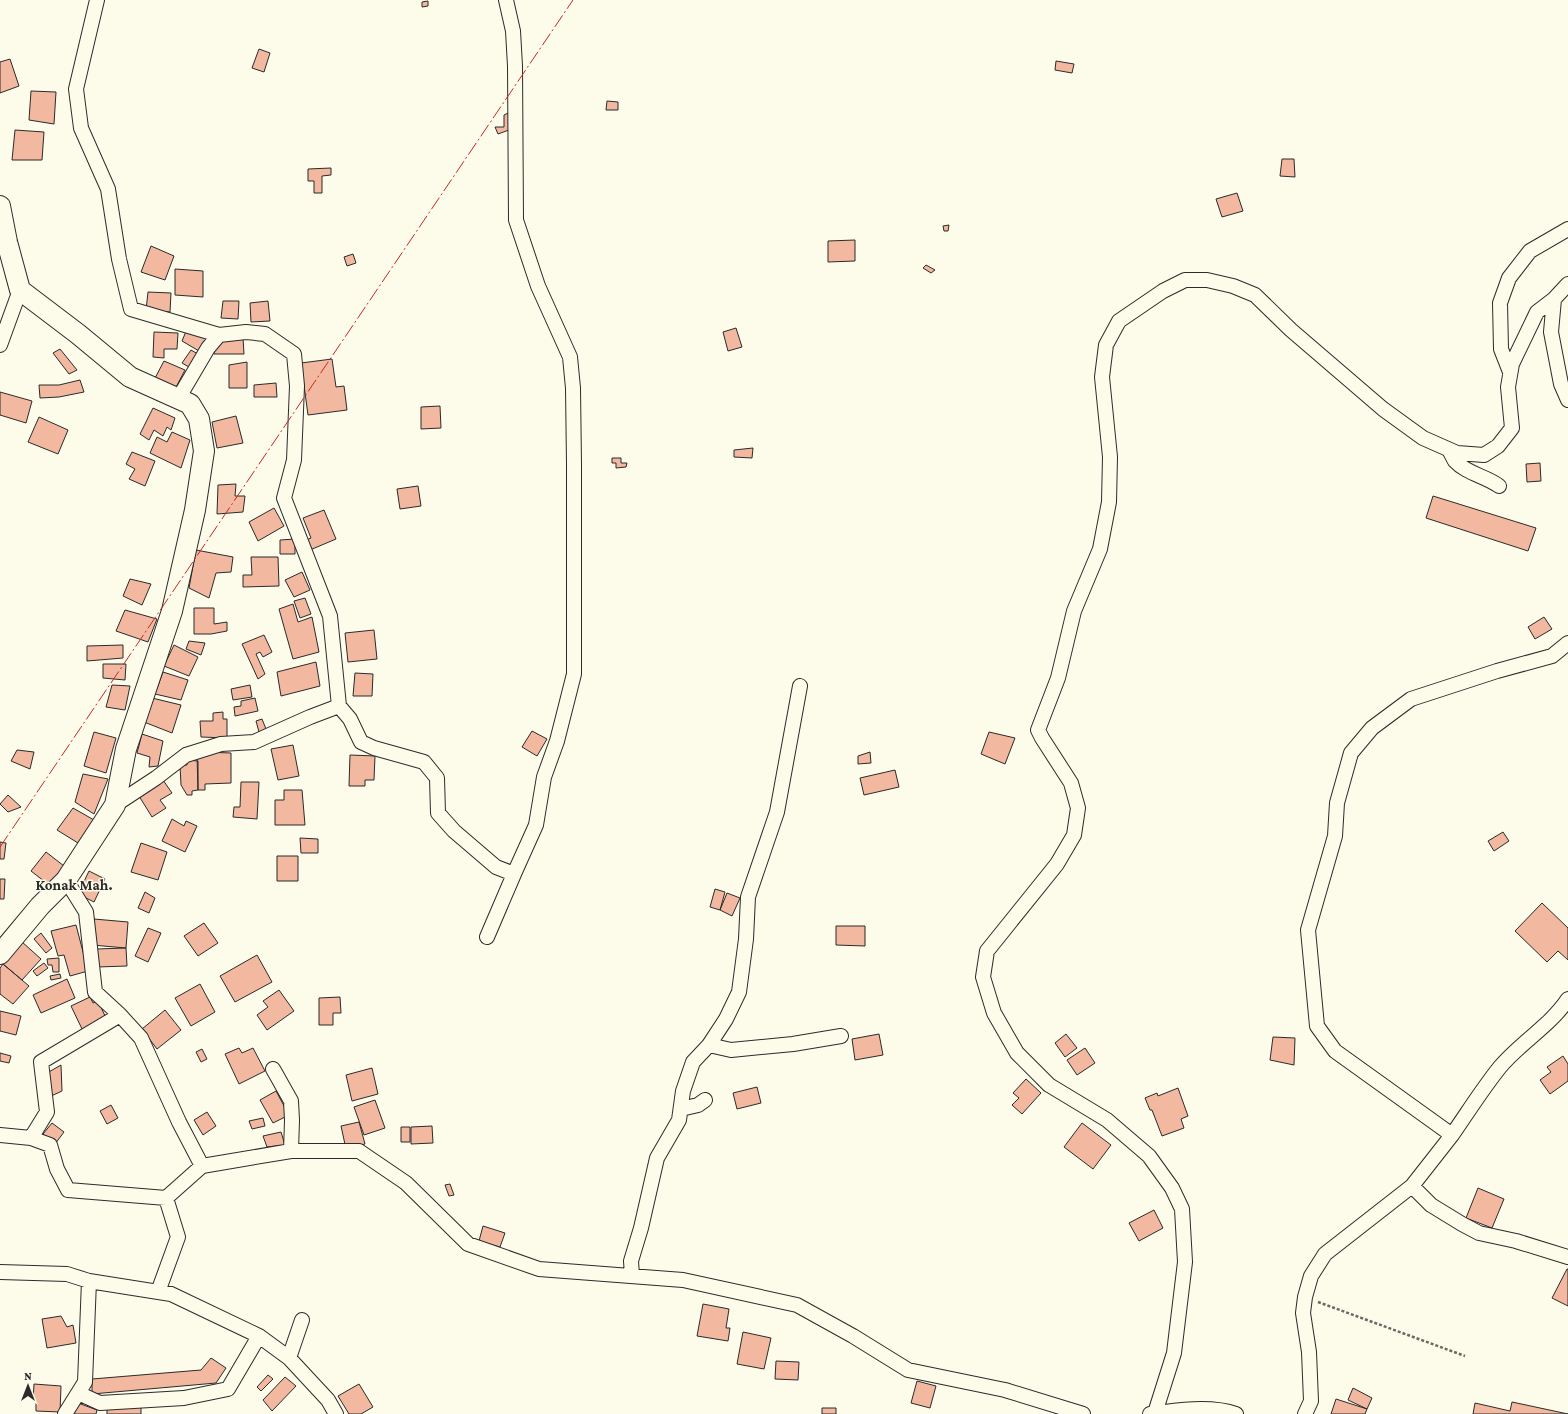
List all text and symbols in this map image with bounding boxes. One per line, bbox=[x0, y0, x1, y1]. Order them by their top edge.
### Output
district label: Konak Mah. bbox=[35, 877, 113, 893]
north arrow bbox=[8, 1366, 48, 1406]
text: N bbox=[24, 1370, 32, 1382]

